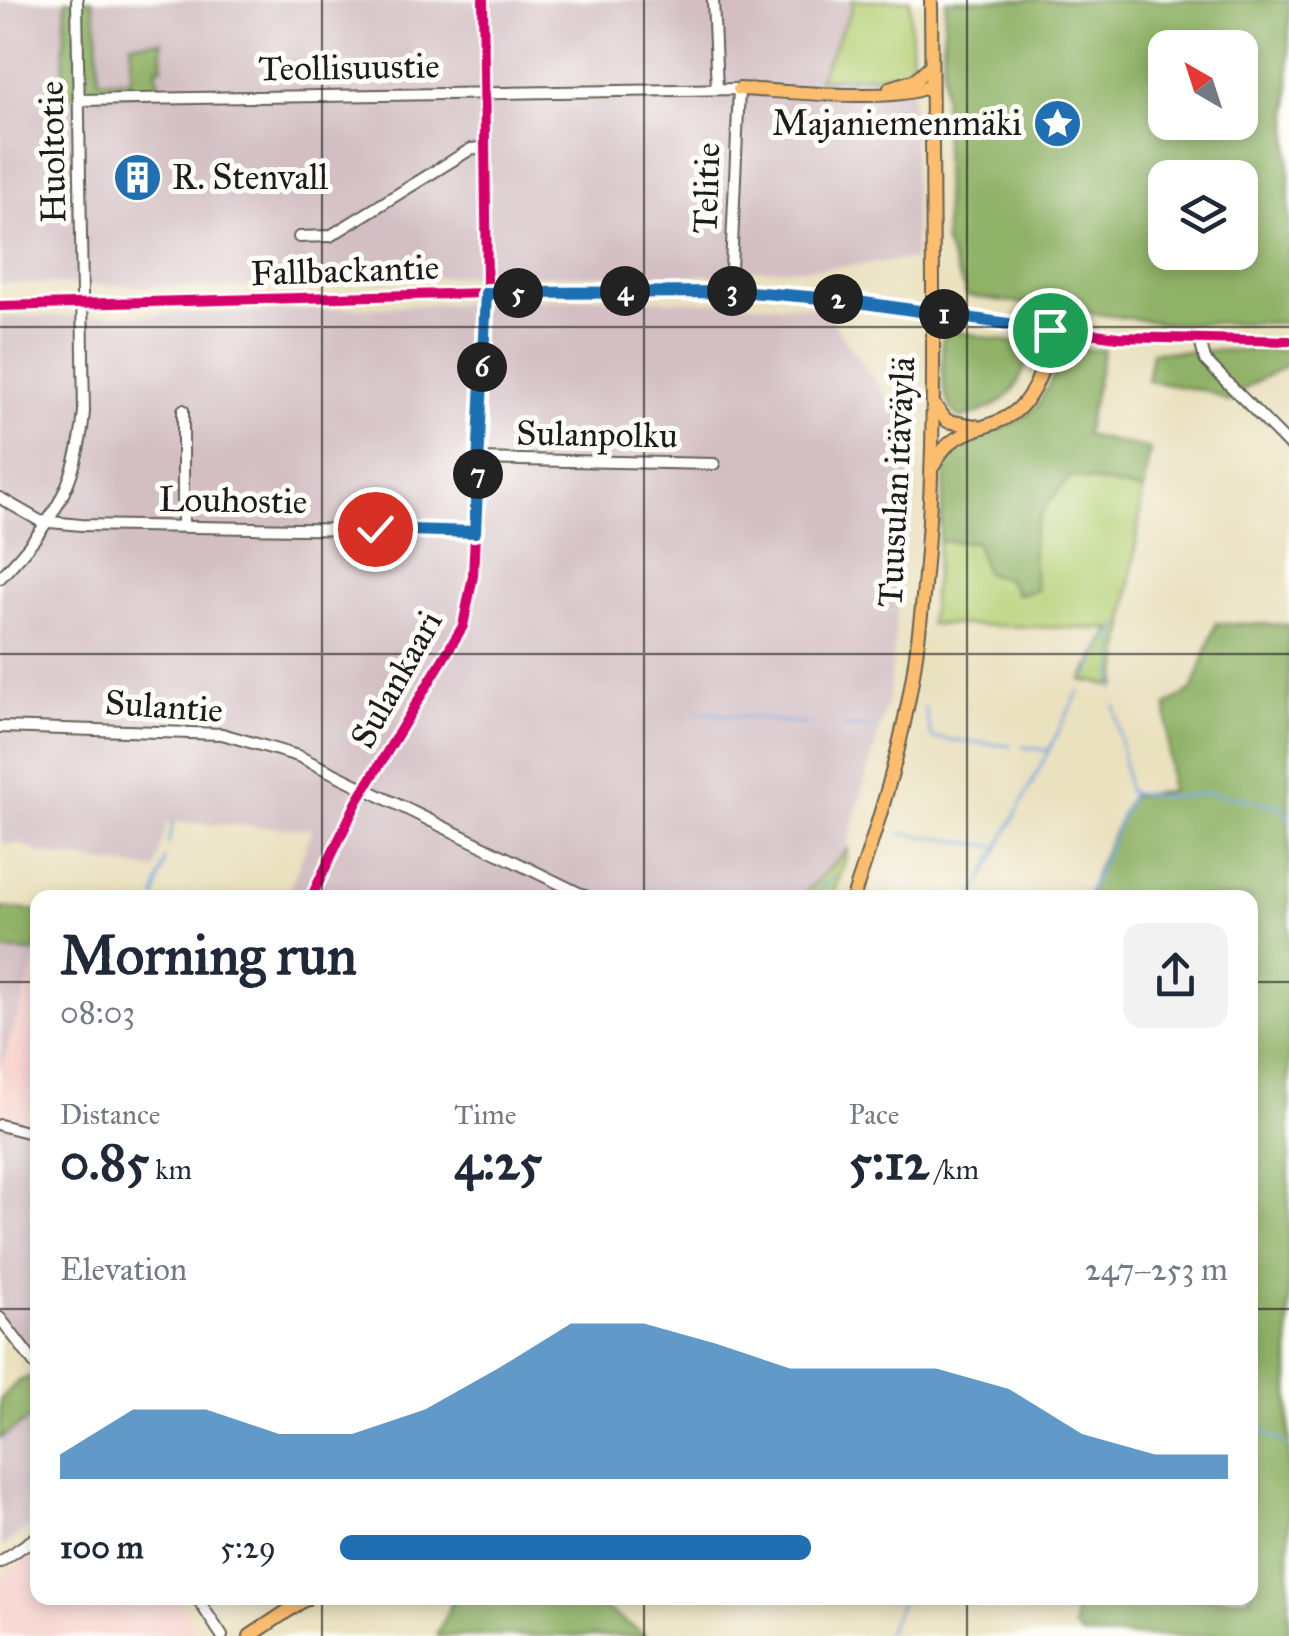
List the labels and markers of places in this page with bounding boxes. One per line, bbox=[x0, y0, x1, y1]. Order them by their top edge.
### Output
place icon: Majaniemenmäki bbox=[1031, 97, 1083, 149]
place label: Majaniemenmäki bbox=[772, 102, 1022, 145]
building icon: R. Stenvall bbox=[111, 151, 163, 203]
place label: R. Stenvall bbox=[172, 156, 329, 199]
pin: 4 bbox=[600, 266, 650, 316]
pin: 3 bbox=[707, 266, 757, 316]
pin: 5 bbox=[493, 268, 543, 318]
pin: 2 bbox=[813, 274, 863, 324]
pin bbox=[1008, 288, 1093, 373]
pin: 1 bbox=[919, 289, 969, 339]
pin: 6 bbox=[457, 342, 507, 392]
pin: 7 bbox=[453, 449, 503, 499]
pin bbox=[333, 487, 418, 572]

